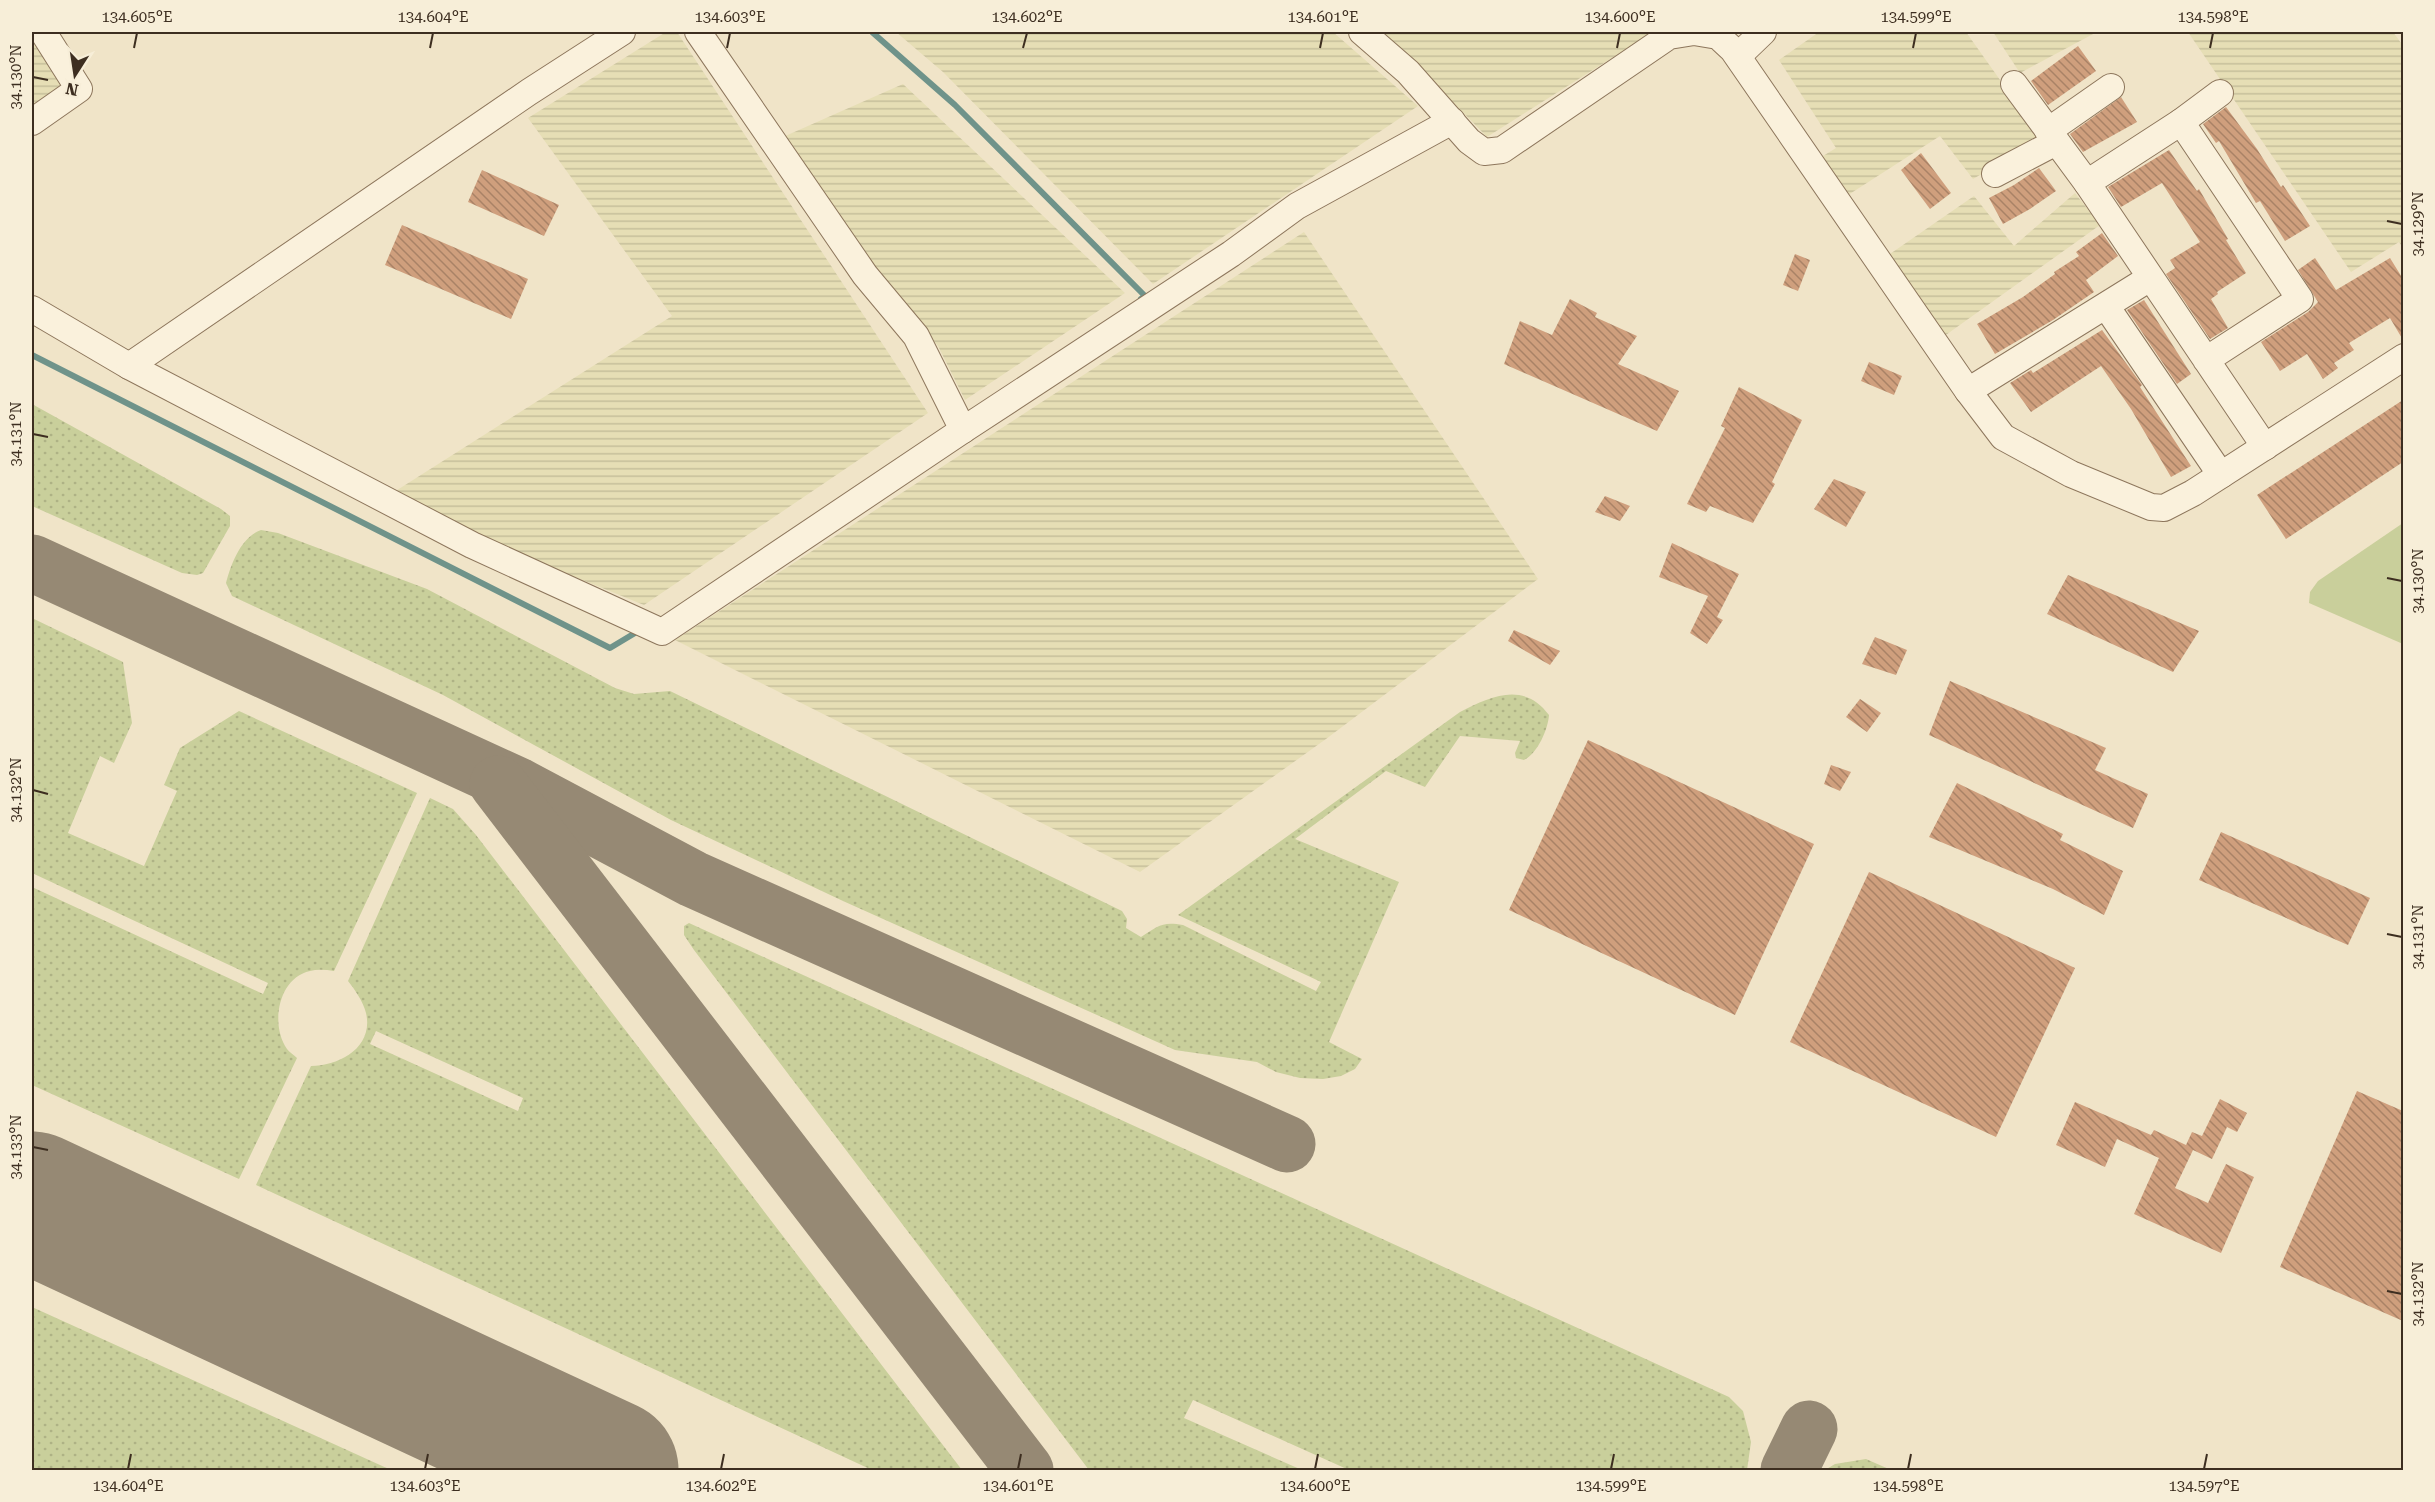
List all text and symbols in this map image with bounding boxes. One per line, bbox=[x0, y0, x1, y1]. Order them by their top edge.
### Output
text: 134.605°E bbox=[101, 8, 173, 26]
text: 134.604°E bbox=[397, 8, 469, 26]
text: 134.603°E bbox=[694, 8, 766, 26]
text: 134.602°E bbox=[991, 8, 1063, 26]
text: 134.601°E bbox=[1287, 8, 1359, 26]
text: 134.600°E bbox=[1584, 8, 1656, 26]
text: 134.599°E bbox=[1880, 8, 1952, 26]
text: 134.598°E bbox=[2177, 8, 2249, 26]
text: 34.130°N bbox=[7, 44, 25, 110]
north arrow bbox=[45, 45, 105, 105]
text: N bbox=[64, 79, 80, 100]
text: 34.129°N bbox=[2409, 191, 2427, 257]
text: 34.131°N bbox=[7, 401, 25, 467]
text: 34.130°N bbox=[2409, 548, 2427, 614]
text: 34.132°N bbox=[7, 757, 25, 823]
text: 34.131°N bbox=[2409, 904, 2427, 970]
text: 34.133°N bbox=[7, 1114, 25, 1180]
text: 34.132°N bbox=[2409, 1261, 2427, 1327]
text: 134.604°E bbox=[92, 1477, 164, 1495]
text: 134.603°E bbox=[389, 1477, 461, 1495]
text: 134.602°E bbox=[685, 1477, 757, 1495]
text: 134.601°E bbox=[982, 1477, 1054, 1495]
text: 134.600°E bbox=[1279, 1477, 1351, 1495]
text: 134.599°E bbox=[1575, 1477, 1647, 1495]
text: 134.598°E bbox=[1872, 1477, 1944, 1495]
text: 134.597°E bbox=[2168, 1477, 2240, 1495]

